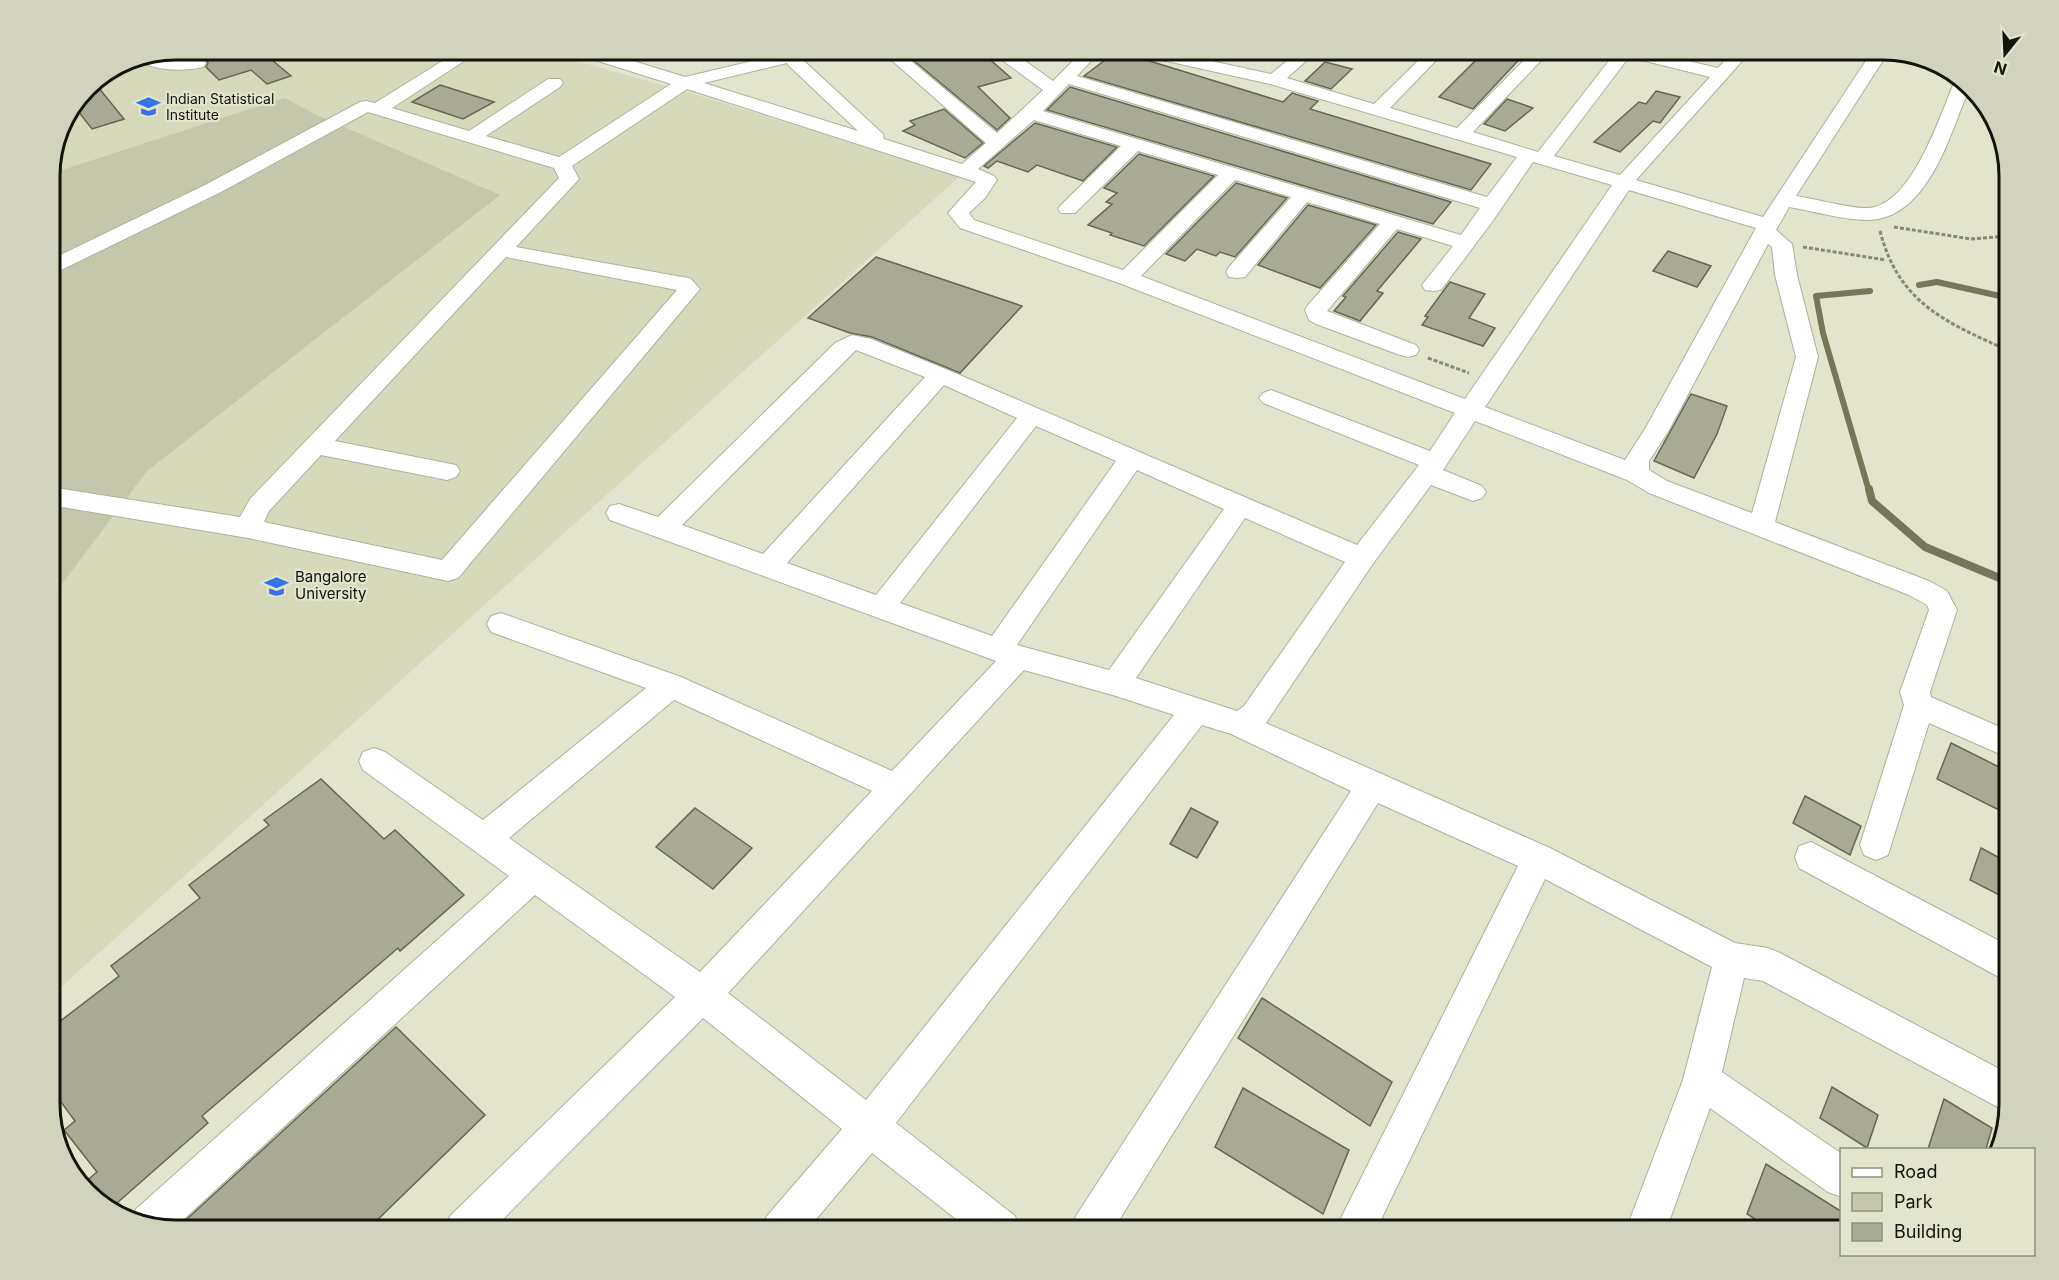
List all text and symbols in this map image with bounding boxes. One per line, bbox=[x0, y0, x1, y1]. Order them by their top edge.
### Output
north arrow bbox=[1975, 24, 2035, 84]
text: N bbox=[1991, 57, 2009, 80]
place label: Indian Statistical Institute bbox=[166, 90, 274, 123]
school or university icon: Indian Statistical Institute bbox=[135, 94, 161, 120]
place label: Bangalore University bbox=[295, 567, 367, 603]
school or university icon: Bangalore University bbox=[264, 573, 290, 599]
legend bbox=[1840, 1148, 2035, 1256]
text: Road bbox=[1894, 1161, 1937, 1182]
text: Park bbox=[1894, 1191, 1933, 1212]
text: Building bbox=[1894, 1221, 1962, 1242]

